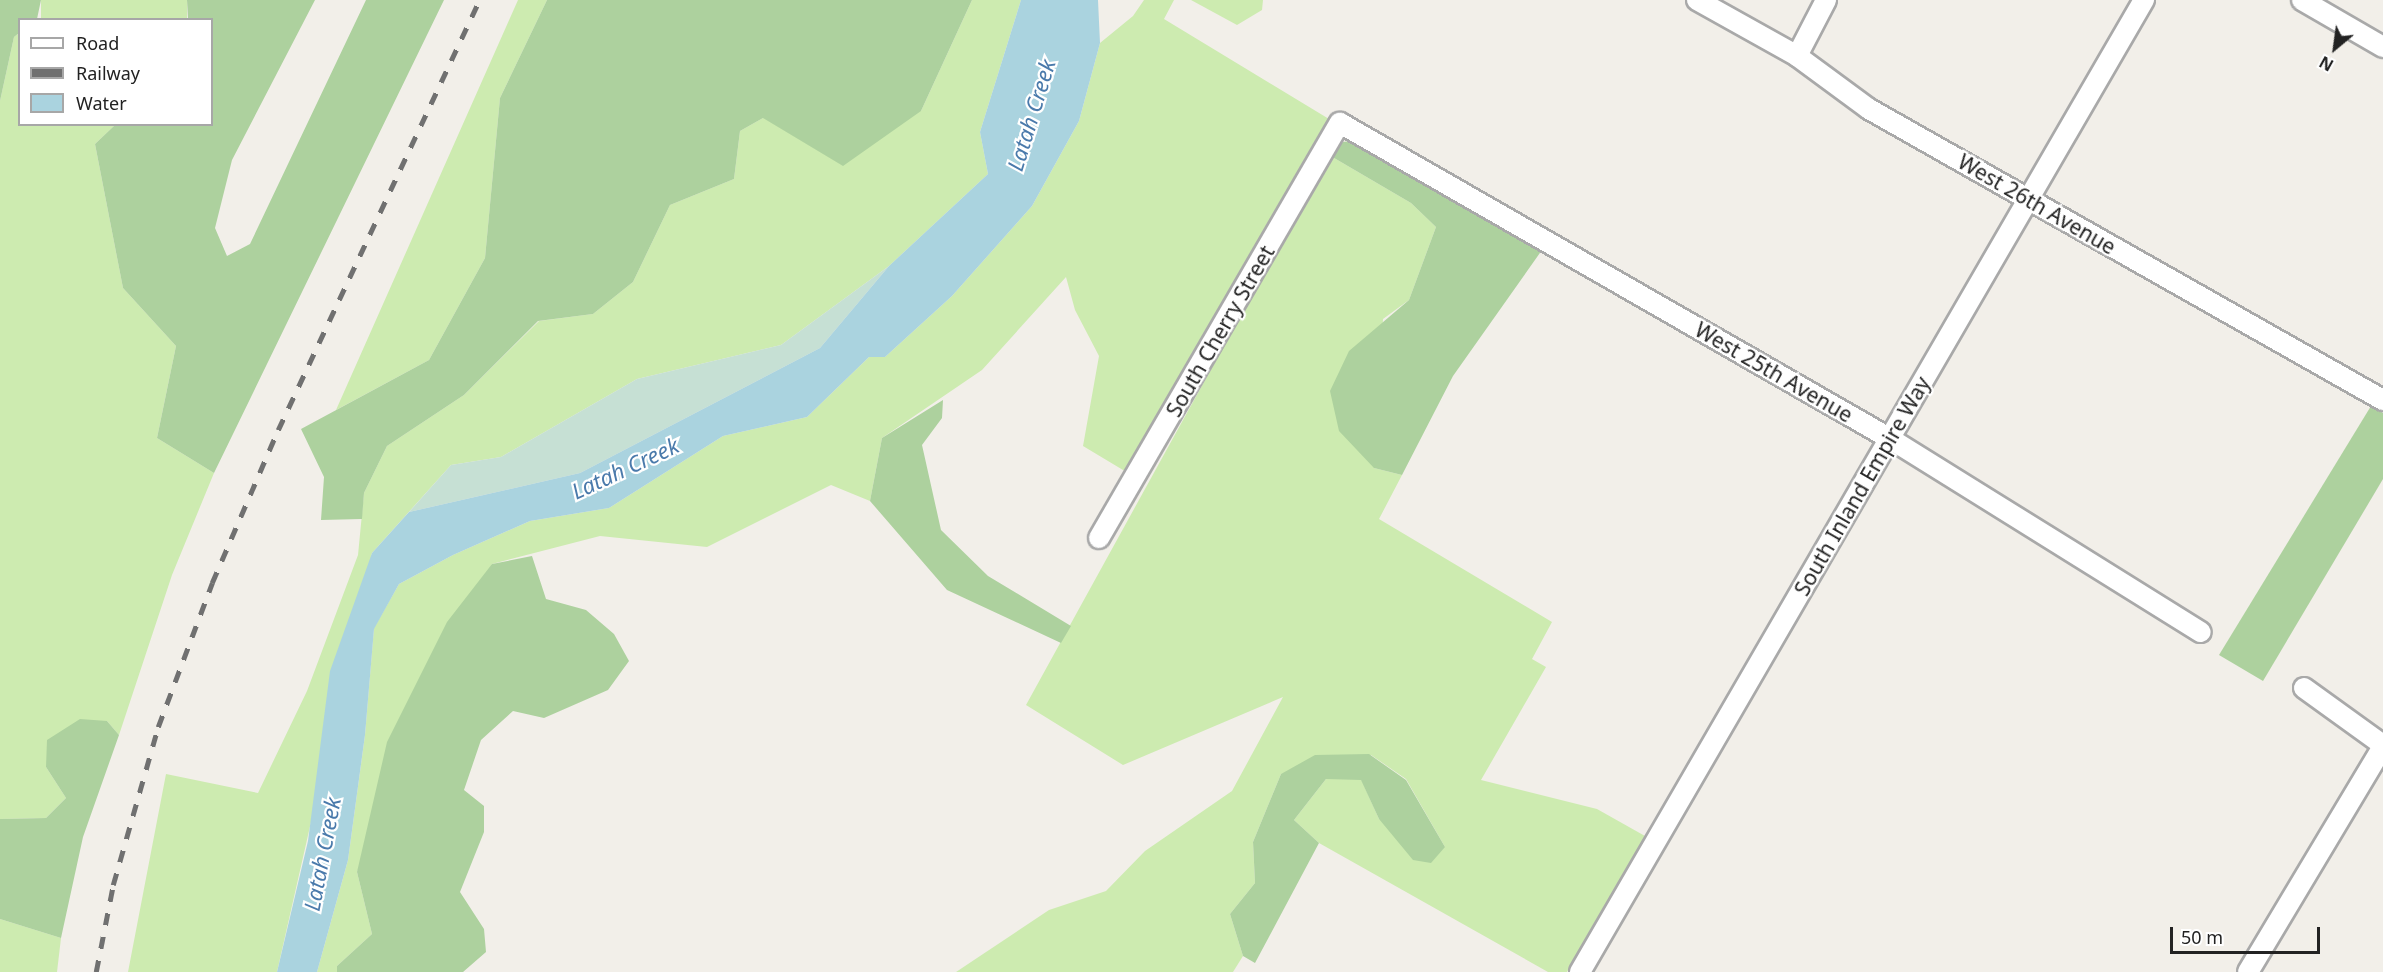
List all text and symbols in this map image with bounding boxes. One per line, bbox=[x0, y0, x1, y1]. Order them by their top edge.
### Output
legend bbox=[18, 18, 213, 126]
north arrow bbox=[2305, 18, 2365, 78]
text: Road bbox=[76, 31, 119, 55]
text: N bbox=[2315, 51, 2337, 77]
water label: Latah Creek bbox=[1002, 56, 1060, 174]
text: Railway bbox=[76, 61, 140, 85]
text: Water bbox=[76, 91, 127, 115]
street label: West 26th Avenue bbox=[1954, 149, 2120, 259]
street label: South Cherry Street bbox=[1161, 241, 1279, 421]
street label: West 25th Avenue bbox=[1691, 317, 1857, 427]
street label: South Inland Empire Way bbox=[1789, 372, 1935, 600]
water label: Latah Creek bbox=[567, 432, 683, 504]
water label: Latah Creek bbox=[298, 795, 346, 913]
scale bar bbox=[2173, 915, 2323, 953]
text: 50 m bbox=[2181, 925, 2223, 949]

